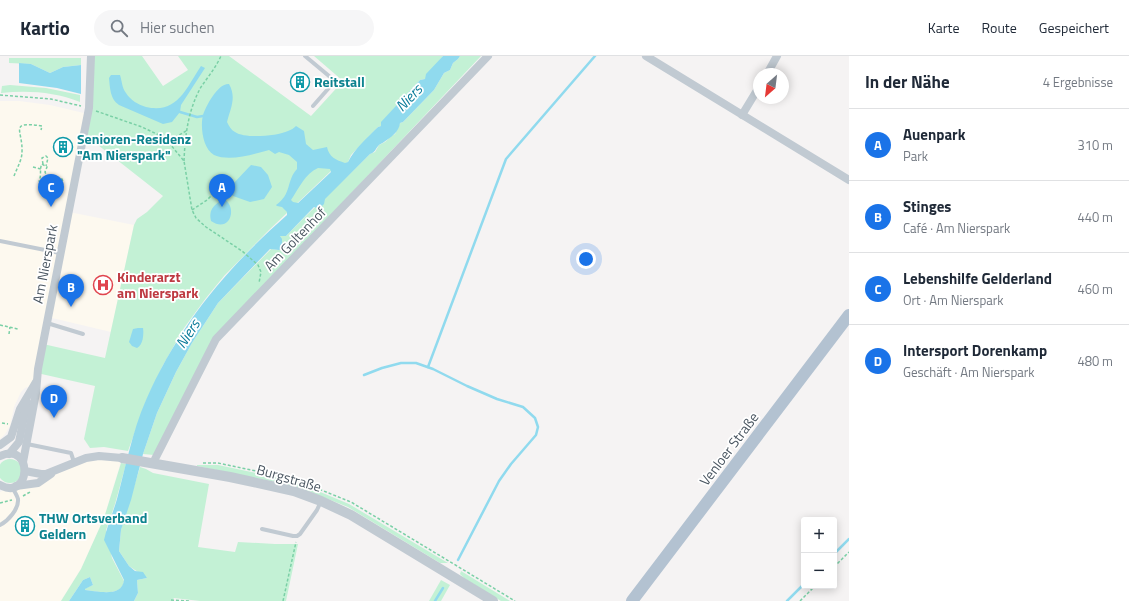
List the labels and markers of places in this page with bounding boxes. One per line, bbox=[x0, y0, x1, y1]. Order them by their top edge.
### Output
building icon: Reitstall bbox=[289, 71, 311, 93]
place label: Reitstall bbox=[314, 71, 365, 92]
place label: Senioren-Residenz "Am Nierspark" bbox=[77, 128, 191, 165]
building icon: Senioren-Residenz "Am Nierspark" bbox=[52, 136, 74, 158]
pin: C bbox=[38, 174, 64, 207]
pin: A bbox=[209, 174, 235, 207]
place label: Kinderarzt am Nierspark bbox=[117, 266, 199, 303]
pin: B bbox=[58, 274, 84, 307]
hospital icon: Kinderarzt am Nierspark bbox=[92, 274, 114, 296]
pin: D bbox=[41, 385, 67, 418]
place label: THW Ortsverband Geldern bbox=[39, 507, 147, 544]
building icon: THW Ortsverband Geldern bbox=[14, 515, 36, 537]

